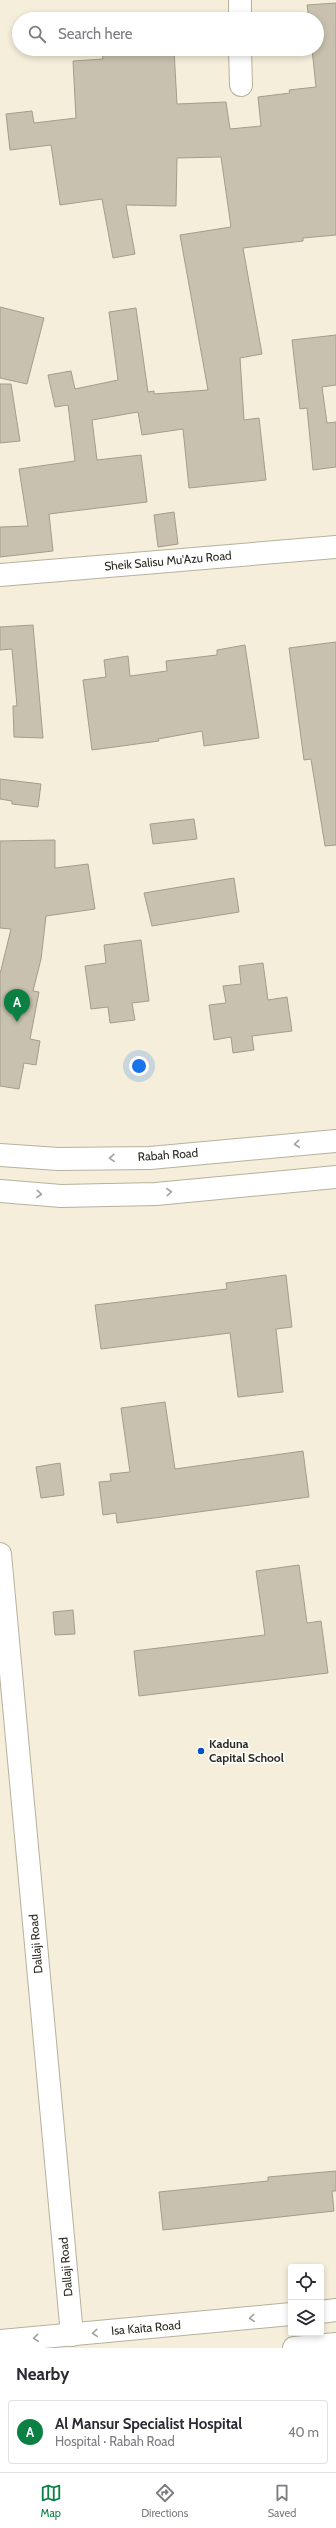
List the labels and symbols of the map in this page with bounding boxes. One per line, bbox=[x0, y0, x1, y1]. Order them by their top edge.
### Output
street label: Sheik Salisu Mu'Azu Road bbox=[104, 547, 232, 574]
pin: A bbox=[4, 989, 30, 1022]
your location bbox=[129, 1056, 149, 1076]
one-way arrow bbox=[294, 1140, 300, 1149]
street label: Rabah Road bbox=[137, 1145, 199, 1164]
one-way arrow bbox=[109, 1154, 115, 1162]
one-way arrow bbox=[166, 1188, 172, 1197]
one-way arrow bbox=[36, 1190, 42, 1199]
place label: Kaduna Capital School bbox=[209, 1736, 284, 1765]
marker: Kaduna Capital School bbox=[196, 1746, 206, 1756]
street label: Dallaji Road bbox=[25, 1914, 46, 1974]
street label: Dallaji Road bbox=[55, 2237, 76, 2297]
one-way arrow bbox=[249, 2313, 255, 2322]
street label: Isa Kaita Road bbox=[110, 2317, 181, 2338]
one-way arrow bbox=[92, 2328, 98, 2337]
one-way arrow bbox=[33, 2334, 39, 2343]

